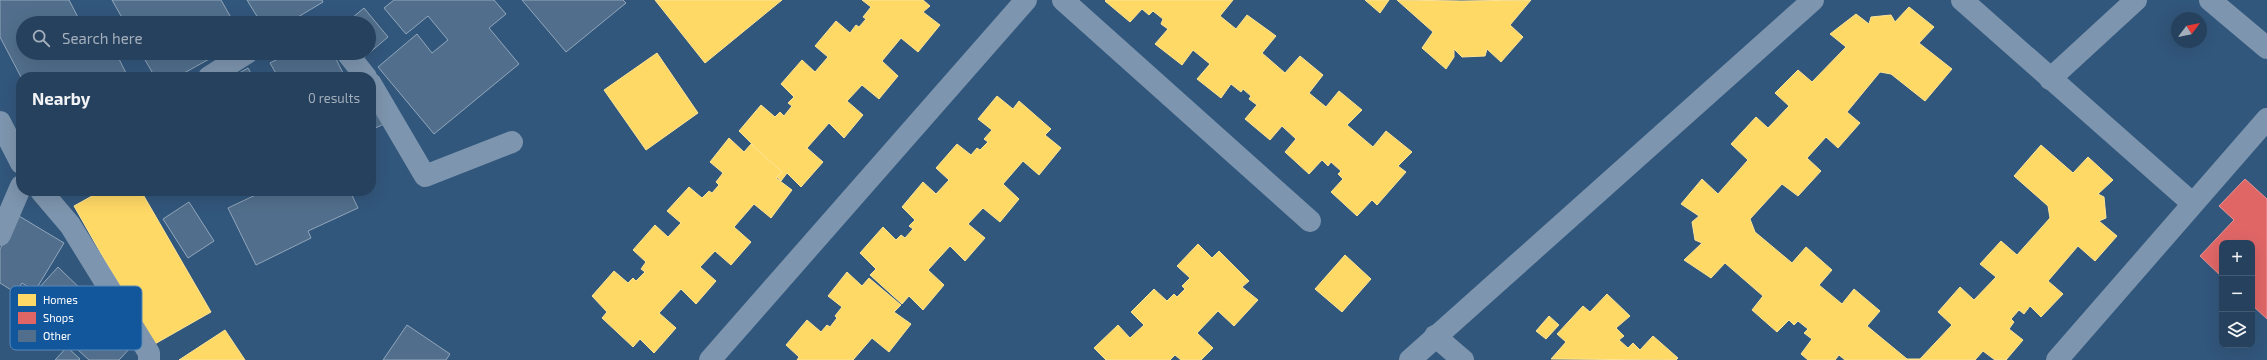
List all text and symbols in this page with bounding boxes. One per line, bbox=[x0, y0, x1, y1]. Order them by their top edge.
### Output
north arrow bbox=[2171, 12, 2207, 48]
search box bbox=[16, 16, 376, 60]
icon: search bbox=[30, 27, 52, 49]
text: Search here bbox=[62, 29, 143, 47]
text: Nearby bbox=[32, 88, 90, 108]
text: 0 results bbox=[308, 90, 360, 106]
map controls bbox=[2219, 240, 2255, 348]
button: + bbox=[2219, 240, 2255, 276]
button: − bbox=[2219, 276, 2255, 312]
legend bbox=[10, 286, 142, 350]
text: Homes bbox=[43, 293, 78, 306]
text: Shops bbox=[43, 311, 74, 324]
button: layers bbox=[2219, 312, 2255, 348]
text: Other bbox=[43, 329, 72, 342]

